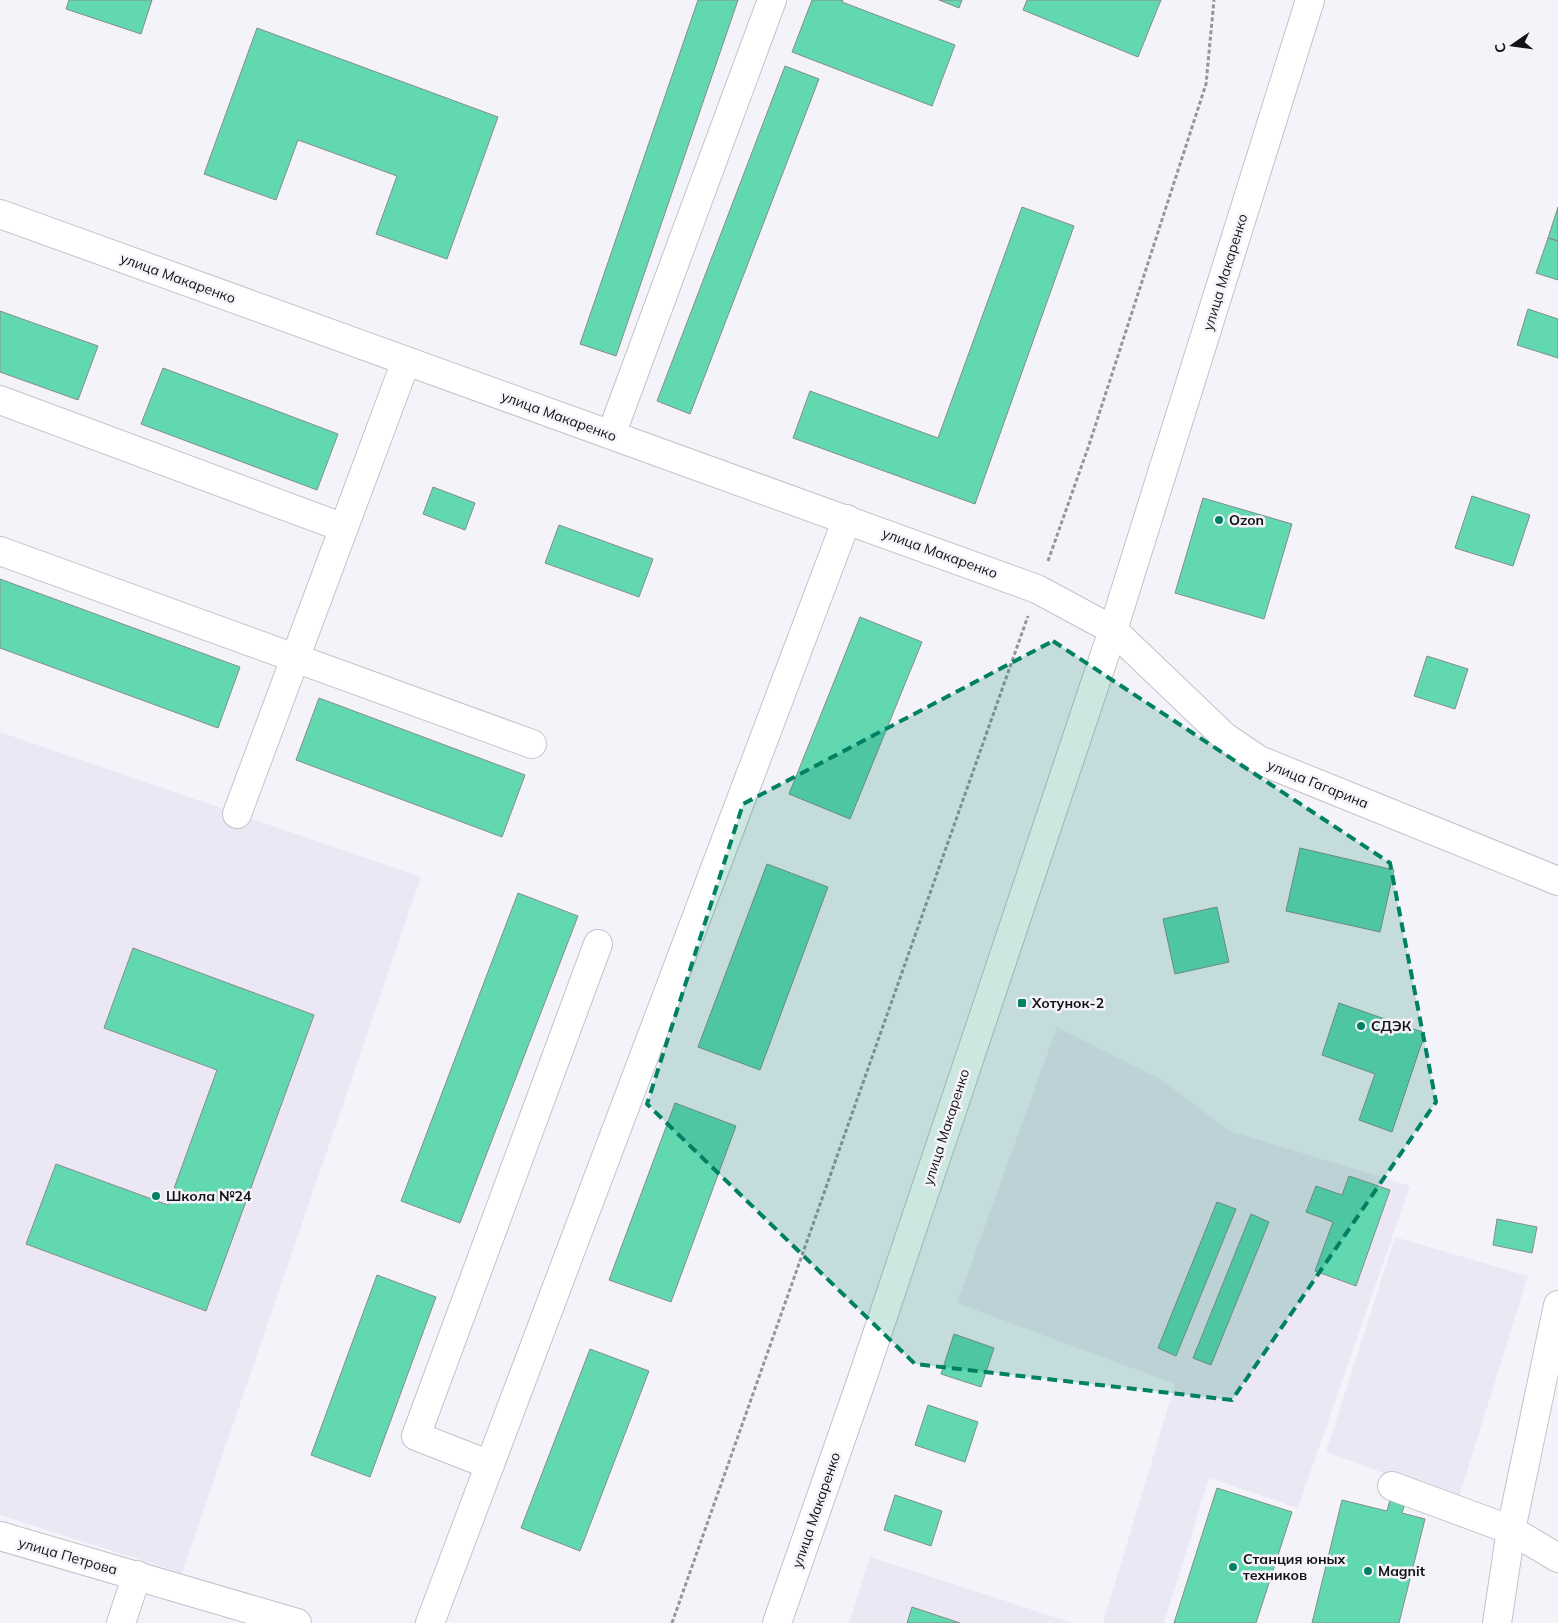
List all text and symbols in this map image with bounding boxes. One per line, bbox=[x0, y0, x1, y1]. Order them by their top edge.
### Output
north arrow bbox=[1488, 20, 1538, 70]
text: С bbox=[1490, 41, 1510, 55]
street label: улица Макаренко bbox=[1199, 211, 1251, 333]
street label: улица Макаренко bbox=[118, 249, 238, 307]
street label: улица Макаренко bbox=[499, 387, 619, 445]
place label: Ozon bbox=[1229, 511, 1264, 529]
marker: Ozon bbox=[1213, 514, 1225, 526]
street label: улица Макаренко bbox=[880, 524, 1000, 582]
street label: улица Гагарина bbox=[1265, 756, 1371, 812]
place label: Хотунок-2 bbox=[1031, 994, 1104, 1012]
marker: Хотунок-2 bbox=[1016, 997, 1028, 1009]
place label: СДЭК bbox=[1371, 1017, 1412, 1035]
marker: СДЭК bbox=[1355, 1020, 1367, 1032]
street label: улица Макаренко bbox=[919, 1066, 973, 1188]
place label: Школа №24 bbox=[166, 1187, 252, 1205]
marker: Школа №24 bbox=[150, 1190, 162, 1202]
street label: улица Макаренко bbox=[788, 1450, 844, 1570]
street label: улица Петрова bbox=[16, 1533, 120, 1579]
place label: Станция юных техников bbox=[1243, 1550, 1346, 1584]
marker: Станция юных техников bbox=[1227, 1561, 1239, 1573]
place label: Magnit bbox=[1378, 1562, 1426, 1580]
marker: Magnit bbox=[1362, 1565, 1374, 1577]

